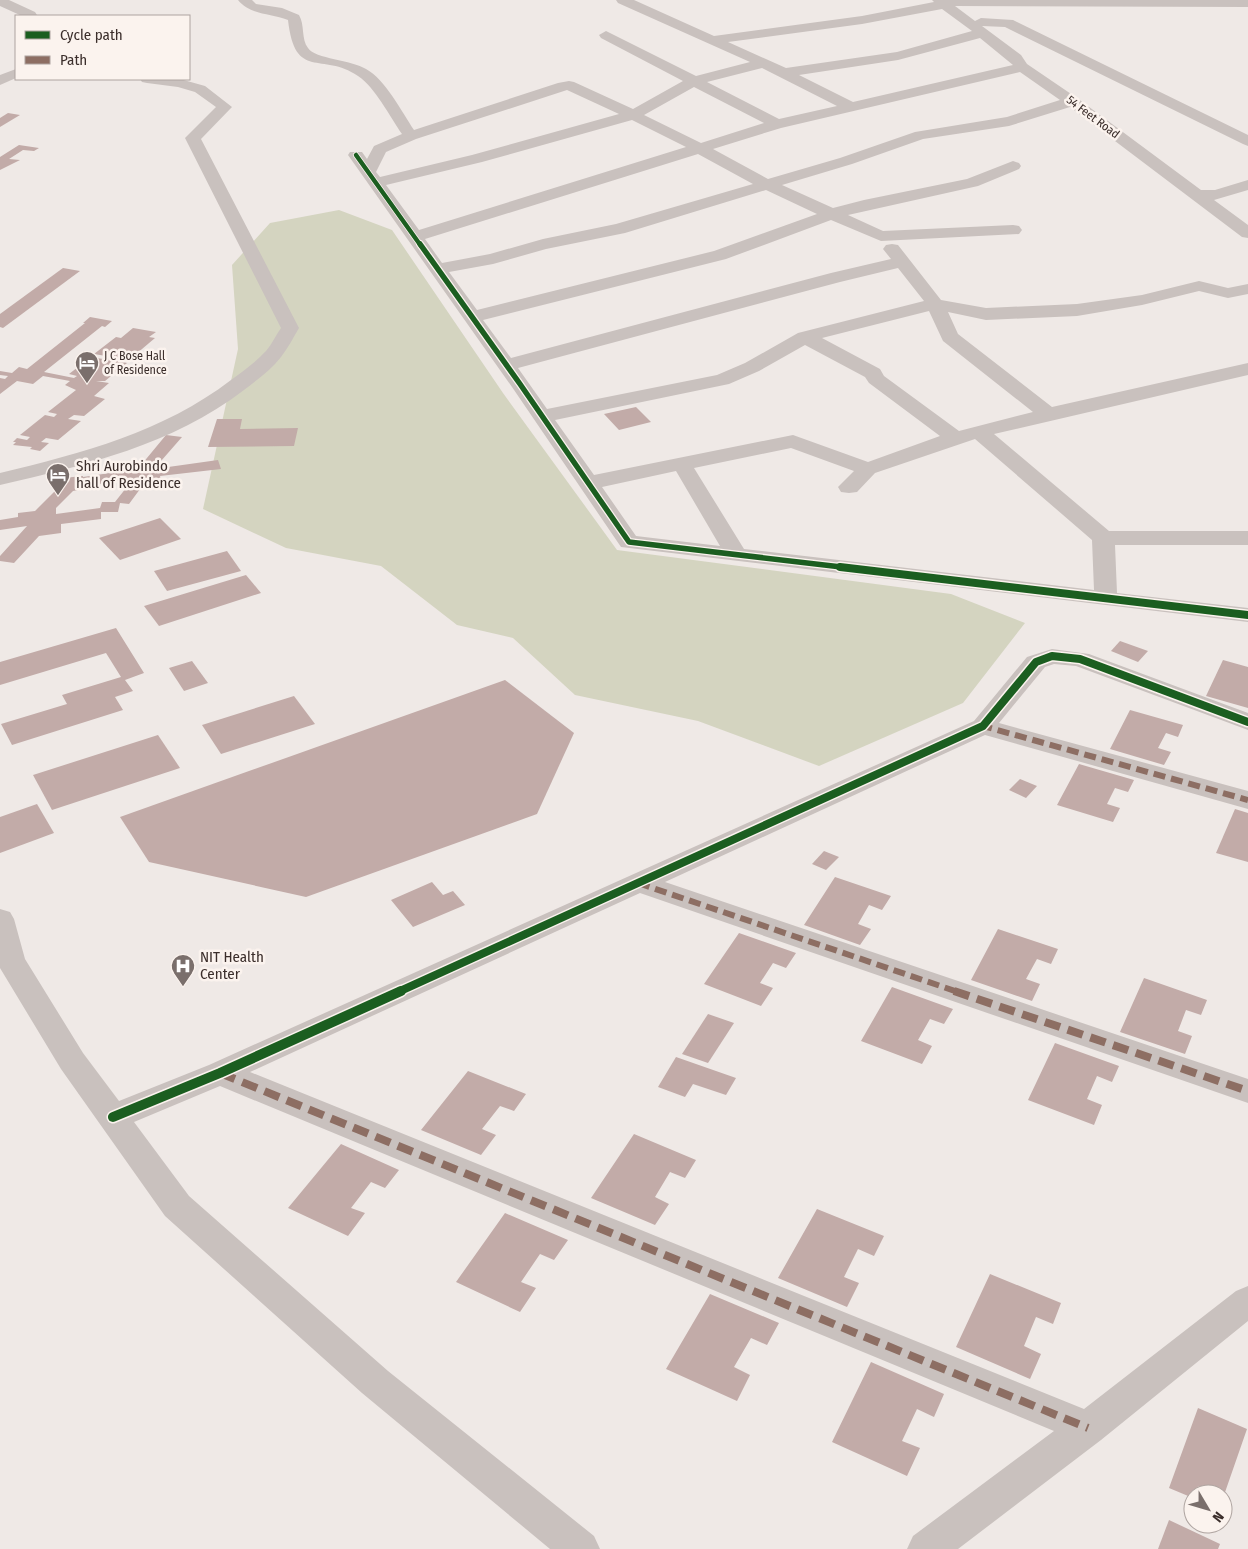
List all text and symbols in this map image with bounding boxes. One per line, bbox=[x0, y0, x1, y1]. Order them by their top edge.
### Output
legend bbox=[15, 15, 190, 80]
text: Cycle path bbox=[60, 26, 123, 44]
text: Path bbox=[60, 51, 87, 69]
street label: 54 Feet Road bbox=[1064, 93, 1122, 141]
place label: J C Bose Hall of Residence bbox=[104, 349, 167, 377]
hotel icon: J C Bose Hall of Residence bbox=[74, 350, 100, 384]
place label: Shri Aurobindo hall of Residence bbox=[76, 457, 181, 492]
hotel icon: Shri Aurobindo hall of Residence bbox=[45, 462, 71, 496]
place label: NIT Health Center bbox=[200, 948, 264, 983]
hospital icon: NIT Health Center bbox=[170, 953, 196, 987]
north arrow bbox=[1183, 1484, 1233, 1534]
text: N bbox=[1209, 1508, 1227, 1525]

